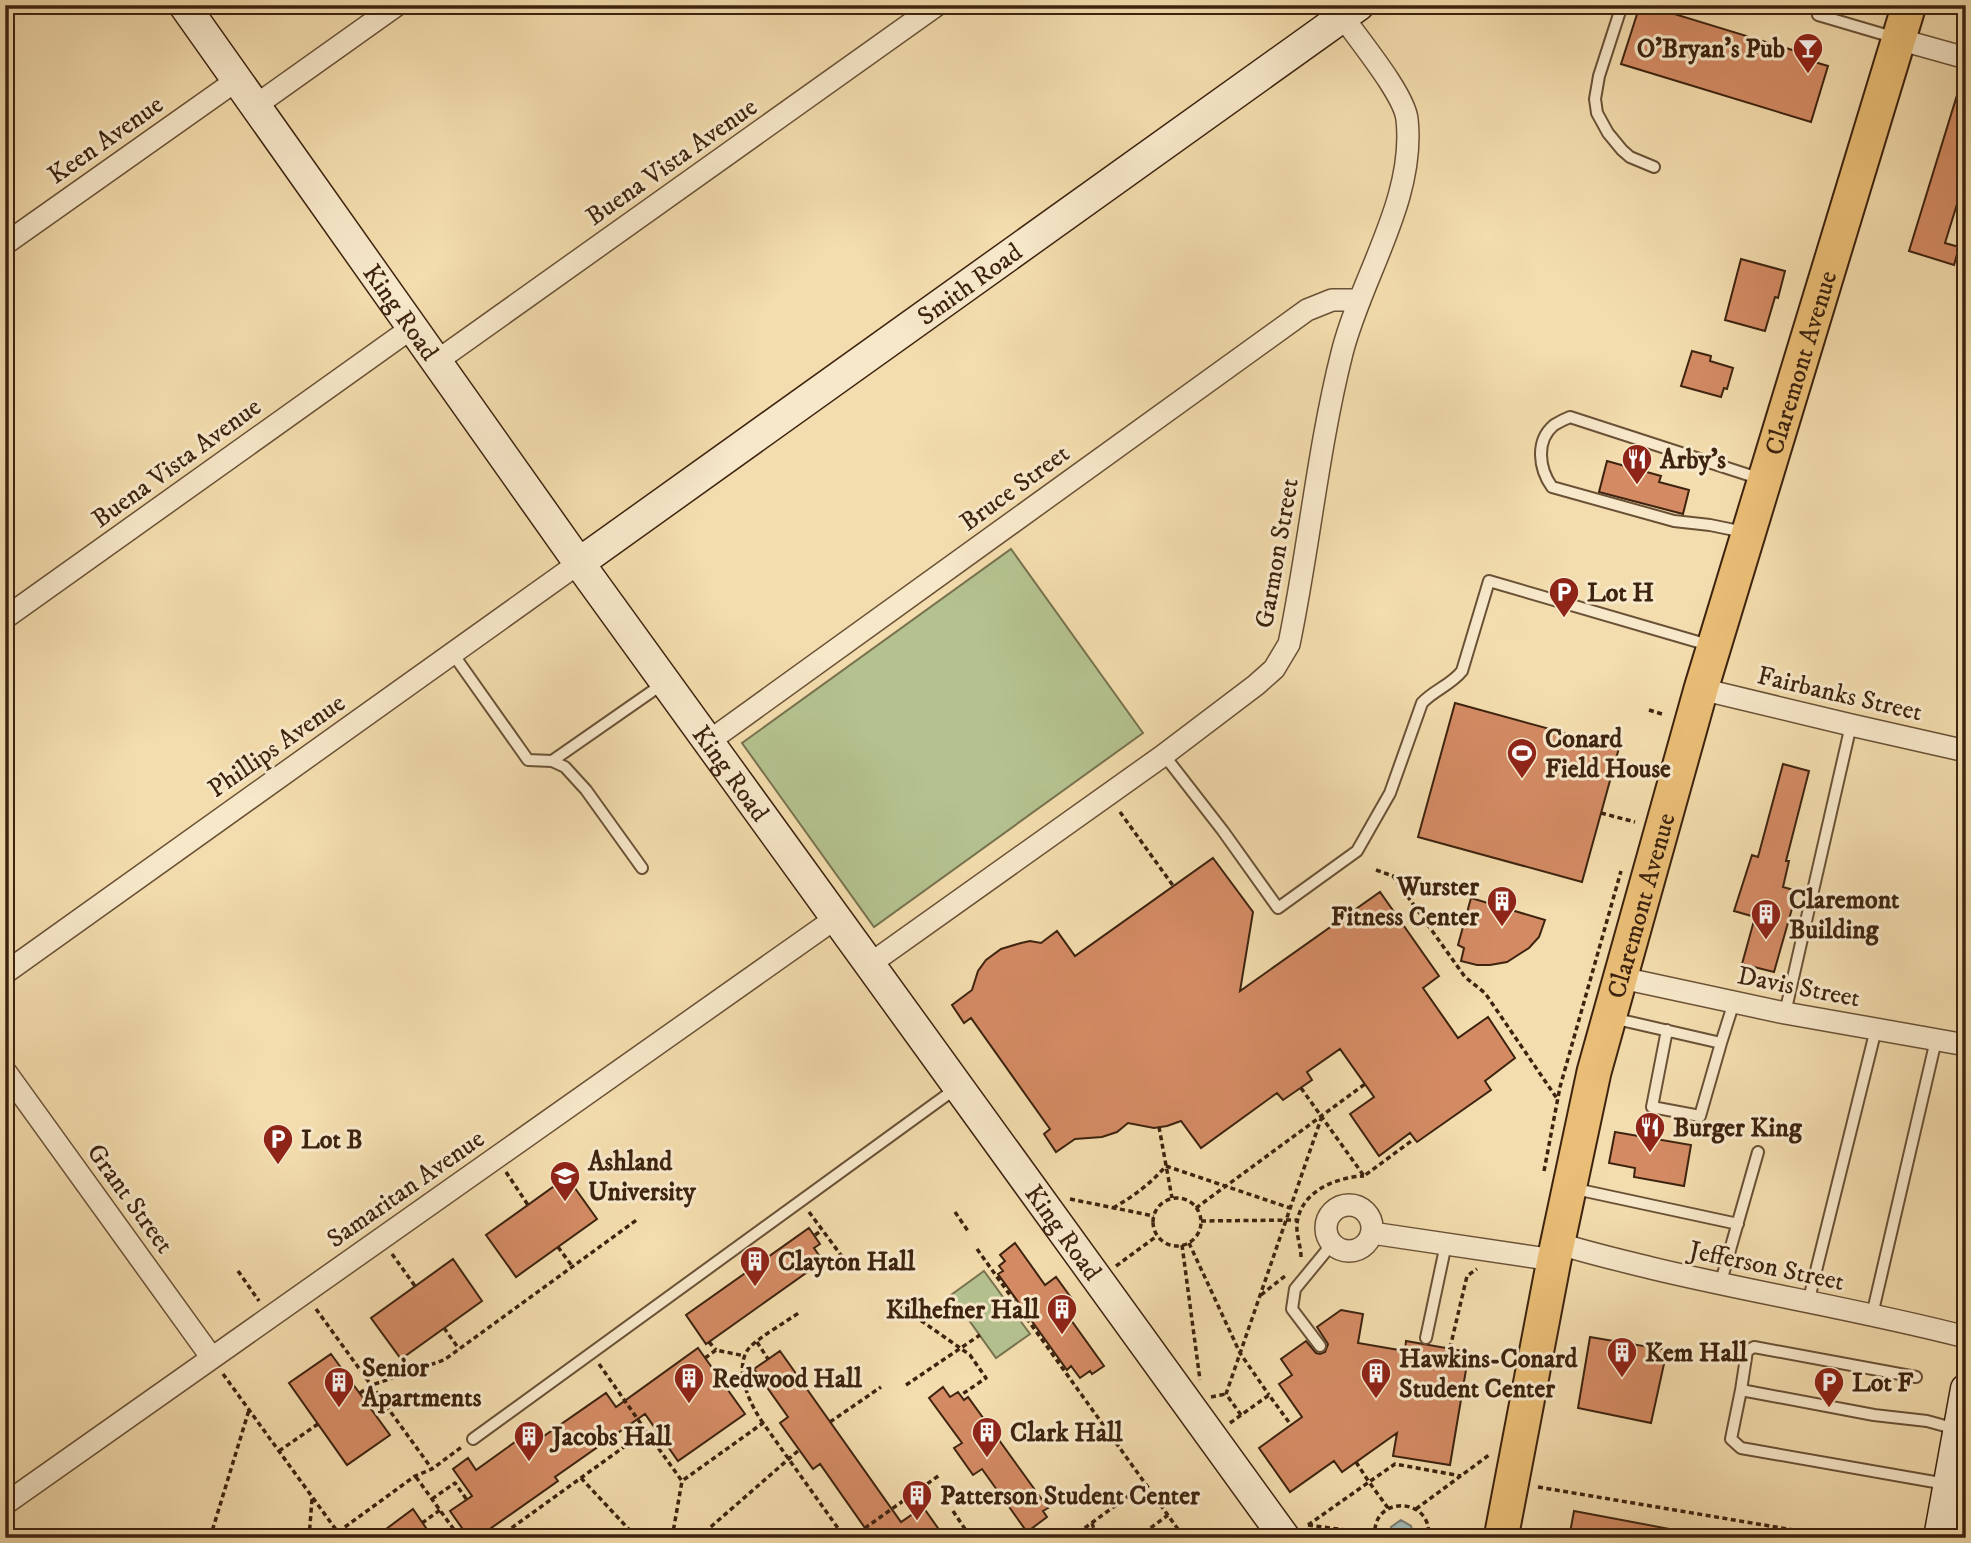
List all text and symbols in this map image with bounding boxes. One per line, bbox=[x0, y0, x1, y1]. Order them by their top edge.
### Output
bar icon: O'Bryan's Pub bbox=[1791, 31, 1825, 75]
place label: O'Bryan's Pub bbox=[1637, 33, 1785, 66]
street label: Keen Avenue bbox=[42, 88, 170, 192]
street label: Buena Vista Avenue bbox=[580, 91, 764, 234]
street label: Smith Road bbox=[911, 236, 1029, 334]
street label: King Road bbox=[355, 258, 445, 367]
street label: Claremont Avenue bbox=[1758, 267, 1845, 459]
street label: Buena Vista Avenue bbox=[86, 391, 268, 536]
street label: Bruce Street bbox=[954, 437, 1076, 539]
restaurant icon: Arby's bbox=[1620, 442, 1654, 486]
place label: Arby's bbox=[1659, 444, 1726, 477]
street label: Garmon Street bbox=[1248, 476, 1307, 631]
parking icon: Lot H bbox=[1547, 575, 1581, 619]
place label: Lot H bbox=[1587, 577, 1654, 610]
street label: Fairbanks Street bbox=[1754, 659, 1925, 729]
street label: Phillips Avenue bbox=[202, 687, 352, 806]
street label: King Road bbox=[684, 719, 776, 828]
place label: Conard Field House bbox=[1545, 723, 1671, 786]
sports icon: Conard Field House bbox=[1505, 736, 1539, 780]
street label: Claremont Avenue bbox=[1600, 810, 1684, 1002]
place label: Wurster Fitness Center bbox=[1331, 871, 1479, 934]
building icon: Wurster Fitness Center bbox=[1485, 884, 1519, 928]
place label: Claremont Building bbox=[1789, 884, 1900, 947]
building icon: Claremont Building bbox=[1749, 897, 1783, 941]
street label: Davis Street bbox=[1735, 959, 1863, 1016]
restaurant icon: Burger King bbox=[1633, 1110, 1667, 1154]
place label: Burger King bbox=[1673, 1112, 1803, 1145]
parking icon: Lot B bbox=[261, 1122, 295, 1166]
street label: Samaritan Avenue bbox=[321, 1123, 491, 1256]
place label: Lot B bbox=[301, 1124, 363, 1157]
street label: Grant Street bbox=[79, 1138, 181, 1260]
place label: Ashland University bbox=[587, 1146, 696, 1209]
school or university icon: Ashland University bbox=[548, 1159, 582, 1203]
street label: King Road bbox=[1017, 1179, 1108, 1288]
street label: Jefferson Street bbox=[1684, 1234, 1847, 1299]
building icon: Clayton Hall bbox=[738, 1244, 772, 1288]
place label: Clayton Hall bbox=[778, 1246, 916, 1279]
building icon: Kilhefner Hall bbox=[1045, 1292, 1079, 1336]
place label: Kilhefner Hall bbox=[886, 1294, 1040, 1327]
building icon: Kem Hall bbox=[1605, 1335, 1639, 1379]
place label: Kem Hall bbox=[1645, 1337, 1749, 1370]
place label: Hawkins-Conard Student Center bbox=[1399, 1343, 1579, 1406]
place label: Senior Apartments bbox=[361, 1352, 482, 1415]
building icon: Hawkins-Conard Student Center bbox=[1359, 1356, 1393, 1400]
building icon: Redwood Hall bbox=[672, 1361, 706, 1405]
place label: Redwood Hall bbox=[712, 1363, 863, 1396]
building icon: Senior Apartments bbox=[322, 1365, 356, 1409]
parking icon: Lot F bbox=[1812, 1365, 1846, 1409]
place label: Lot F bbox=[1852, 1367, 1914, 1400]
building icon: Clark Hall bbox=[970, 1415, 1004, 1459]
place label: Clark Hall bbox=[1010, 1417, 1124, 1450]
building icon: Jacobs Hall bbox=[512, 1419, 546, 1463]
place label: Jacobs Hall bbox=[549, 1421, 673, 1454]
building icon: Patterson Student Center bbox=[900, 1478, 934, 1522]
place label: Patterson Student Center bbox=[940, 1480, 1200, 1513]

